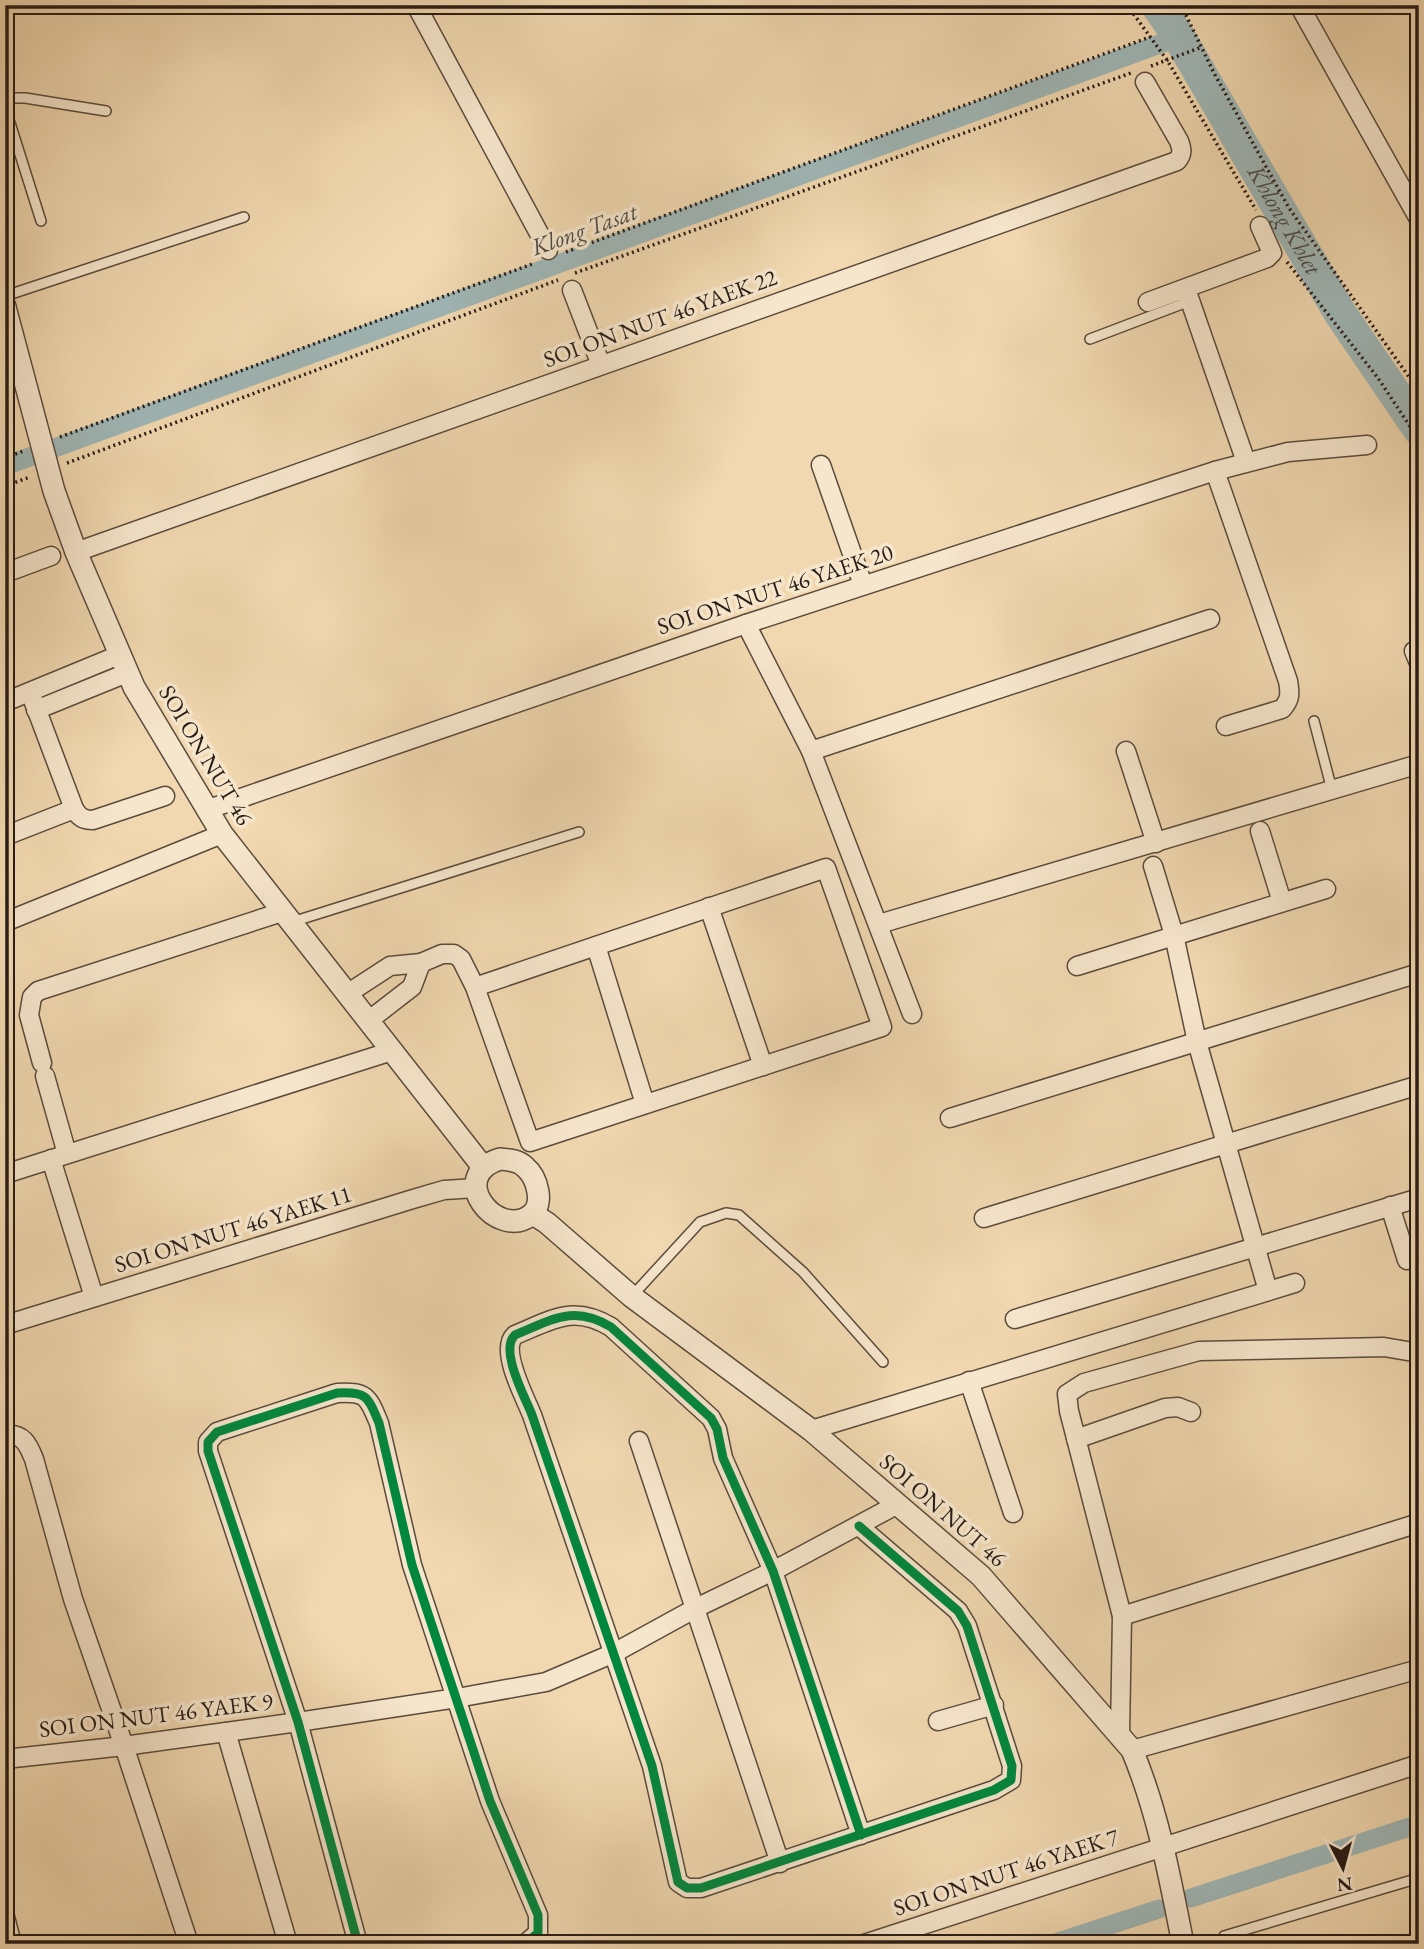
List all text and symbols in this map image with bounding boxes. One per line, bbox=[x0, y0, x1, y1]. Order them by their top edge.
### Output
water label: Khlong Khlet bbox=[1241, 158, 1330, 281]
water label: Klong Tasat bbox=[526, 195, 642, 263]
street label: SOI ON NUT 46 YAEK 22 bbox=[539, 262, 781, 374]
street label: SOI ON NUT 46 YAEK 20 bbox=[653, 537, 897, 641]
street label: SOI ON NUT 46 bbox=[152, 679, 260, 831]
street label: SOI ON NUT 46 YAEK 11 bbox=[111, 1179, 355, 1279]
street label: SOI ON NUT 46 bbox=[873, 1447, 1013, 1573]
street label: SOI ON NUT 46 YAEK 9 bbox=[37, 1686, 275, 1744]
street label: SOI ON NUT 46 YAEK 7 bbox=[889, 1821, 1123, 1923]
north arrow bbox=[1308, 1834, 1378, 1904]
text: N bbox=[1335, 1871, 1354, 1898]

